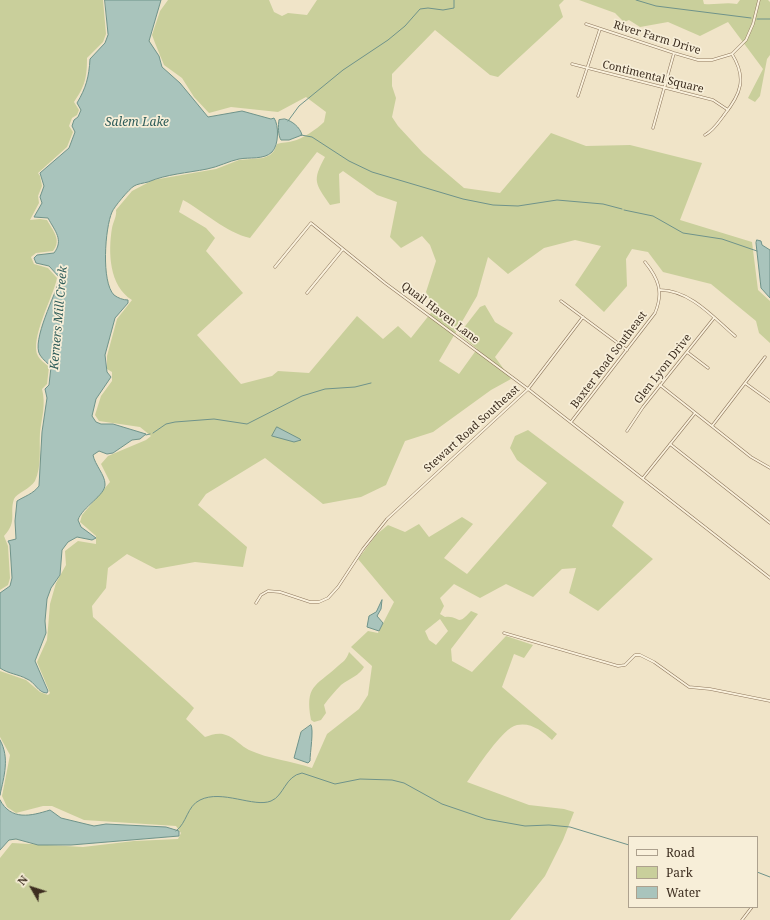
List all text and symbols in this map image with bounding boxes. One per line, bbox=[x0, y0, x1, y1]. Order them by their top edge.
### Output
street label: River Farm Drive bbox=[612, 18, 702, 58]
street label: Contimental Square bbox=[601, 58, 705, 96]
water label: Salem Lake bbox=[105, 116, 169, 130]
water label: Kerners Mill Creek bbox=[47, 266, 71, 370]
street label: Quail Haven Lane bbox=[398, 279, 482, 347]
street label: Baxter Road Southeast bbox=[568, 309, 650, 411]
street label: Glen Lyon Drive bbox=[632, 331, 694, 407]
street label: Stewart Road Southeast bbox=[422, 383, 522, 475]
legend bbox=[628, 836, 758, 908]
text: Road bbox=[666, 844, 695, 861]
text: Park bbox=[666, 864, 693, 881]
north arrow bbox=[12, 868, 52, 908]
text: N bbox=[14, 872, 31, 888]
text: Water bbox=[666, 884, 701, 901]

